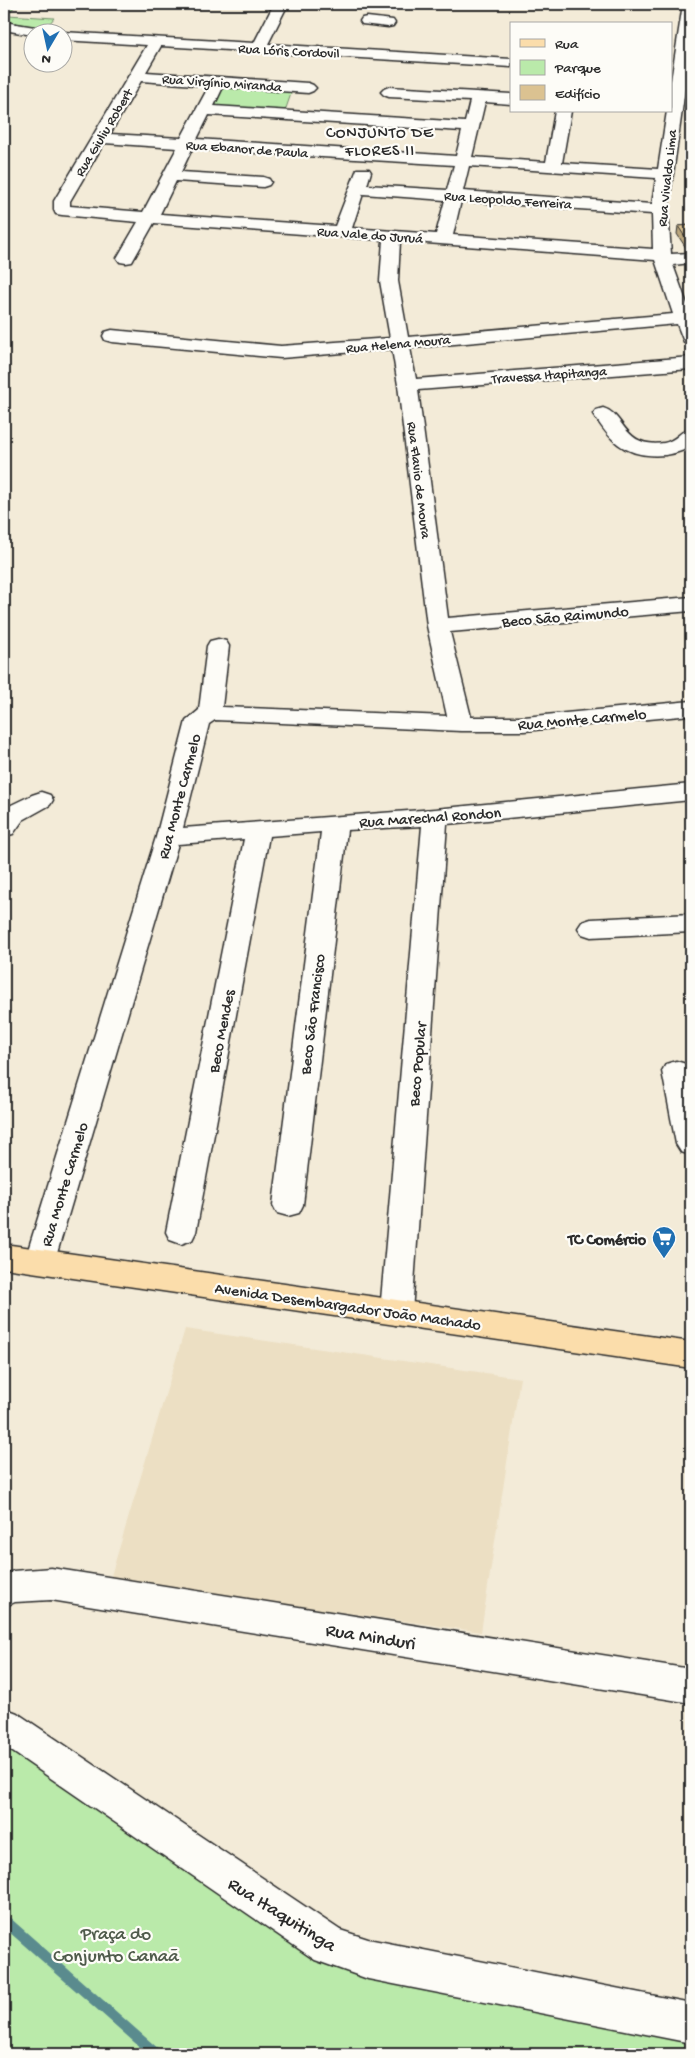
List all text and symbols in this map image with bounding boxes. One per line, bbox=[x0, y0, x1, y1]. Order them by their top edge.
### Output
north arrow bbox=[22, 22, 72, 72]
legend bbox=[510, 22, 672, 112]
text: Rua bbox=[555, 36, 579, 54]
street label: Rua Lóris Cordovil bbox=[238, 41, 340, 64]
text: N bbox=[41, 49, 52, 67]
text: Parque bbox=[554, 60, 601, 78]
street label: Rua Virgínio Miranda bbox=[161, 72, 284, 97]
street label: Rua Giuliu Robert bbox=[72, 85, 139, 180]
text: Edifício bbox=[555, 86, 601, 104]
district label: CONJUNTO DE FLORES II bbox=[326, 125, 434, 162]
street label: Rua Vivaldo Lima bbox=[655, 128, 682, 228]
street label: Rua Ebanor de Paula bbox=[185, 138, 310, 163]
street label: Rua Leopoldo Ferreira bbox=[443, 189, 573, 215]
street label: Rua Vale do Juruá bbox=[316, 224, 425, 249]
street label: Rua Helena Moura bbox=[345, 332, 452, 359]
street label: Travessa Itapitanga bbox=[490, 364, 609, 389]
street label: Rua Flavio de Moura bbox=[402, 421, 433, 541]
street label: Beco São Raimundo bbox=[500, 603, 630, 634]
street label: Rua Monte Carmelo bbox=[517, 706, 647, 737]
street label: Rua Monte Carmelo bbox=[156, 732, 207, 862]
street label: Rua Marechal Rondon bbox=[359, 805, 502, 834]
street label: Beco São Francisco bbox=[298, 953, 331, 1077]
street label: Beco Mendes bbox=[206, 987, 241, 1076]
street label: Beco Popular bbox=[406, 1020, 433, 1108]
street label: Rua Monte Carmelo bbox=[38, 1121, 94, 1249]
supermarket icon: TC Comércio bbox=[651, 1225, 677, 1259]
place label: TC Comércio bbox=[566, 1232, 647, 1251]
street label: Avenida Desembargador João Machado bbox=[213, 1280, 482, 1337]
street label: Rua Minduri bbox=[324, 1620, 417, 1657]
street label: Rua Itaquitinga bbox=[223, 1874, 341, 1959]
park label: Praça do Conjunto Canaã bbox=[53, 1924, 180, 1969]

